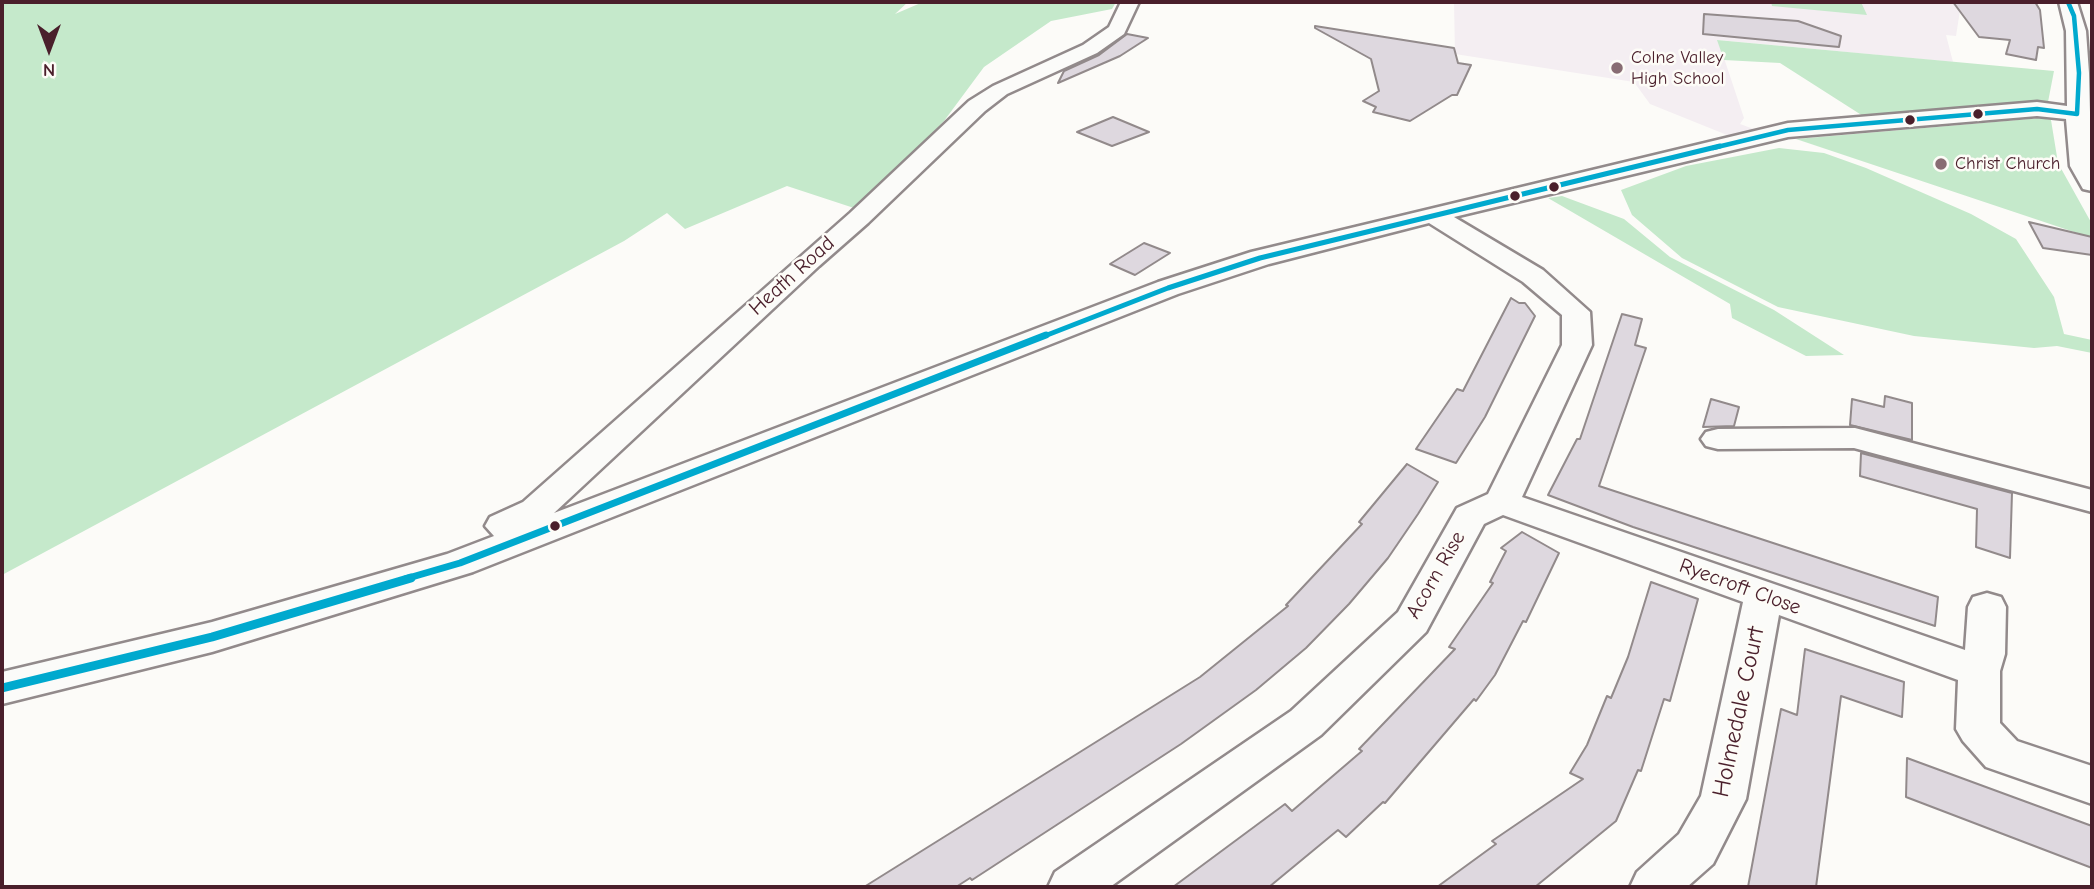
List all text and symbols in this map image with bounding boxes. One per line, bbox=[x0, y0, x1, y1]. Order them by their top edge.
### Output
north arrow bbox=[14, 14, 84, 84]
place label: Colne Valley High School bbox=[1631, 47, 1725, 90]
text: N bbox=[43, 59, 55, 81]
marker: Colne Valley High School bbox=[1609, 60, 1625, 76]
unlabelled marker bbox=[1971, 107, 1985, 121]
unlabelled marker bbox=[1903, 113, 1917, 127]
place label: Christ Church bbox=[1955, 153, 2060, 175]
marker: Christ Church bbox=[1933, 156, 1949, 172]
unlabelled marker bbox=[1547, 180, 1561, 194]
unlabelled marker bbox=[1508, 189, 1522, 203]
street label: Heath Road bbox=[744, 231, 840, 321]
unlabelled marker bbox=[548, 519, 562, 533]
street label: Acorn Rise bbox=[1401, 527, 1471, 623]
street label: Ryecroft Close bbox=[1676, 553, 1804, 621]
street label: Holmedale Court bbox=[1707, 624, 1771, 800]

